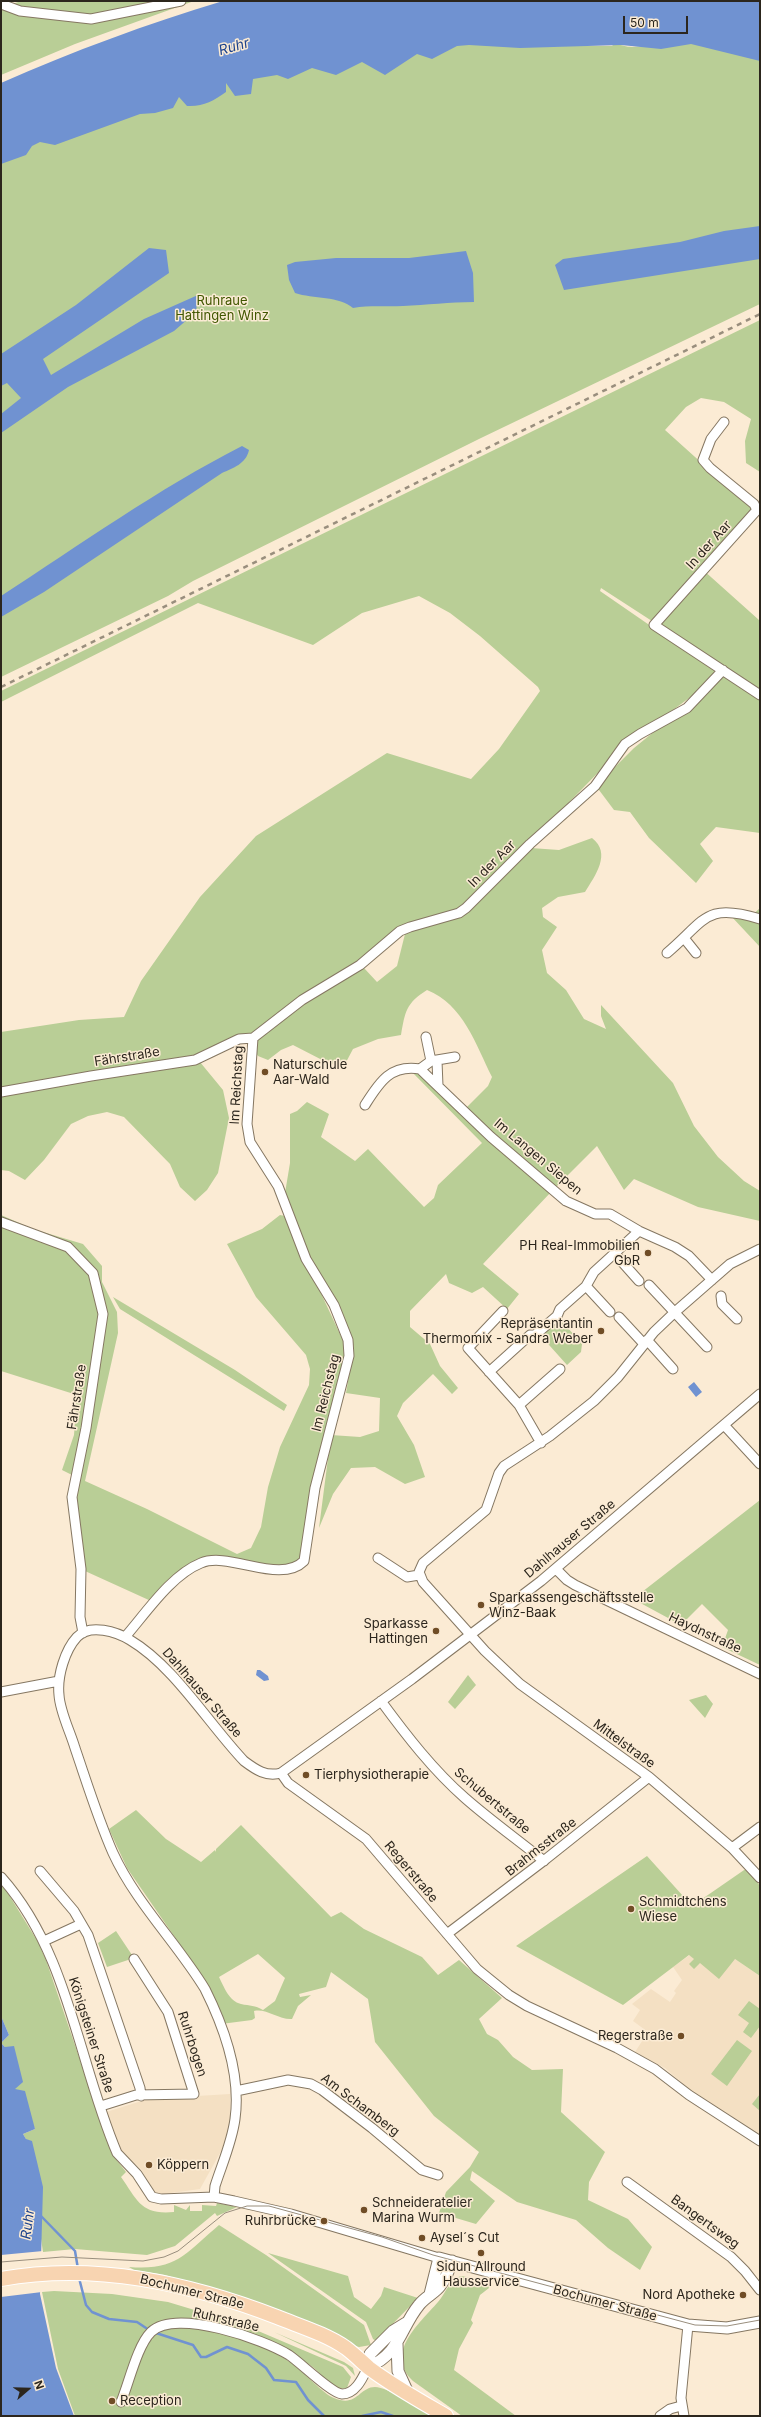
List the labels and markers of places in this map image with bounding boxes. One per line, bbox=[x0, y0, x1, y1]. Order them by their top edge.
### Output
place label: Naturschule Aar-Wald bbox=[273, 1057, 347, 1088]
marker: Naturschule Aar-Wald bbox=[260, 1067, 270, 1077]
place label: PH Real-Immobilien GbR bbox=[519, 1238, 640, 1269]
marker: PH Real-Immobilien GbR bbox=[643, 1248, 653, 1258]
place label: Repräsentantin Thermomix - Sandra Weber bbox=[423, 1316, 593, 1347]
marker: Repräsentantin Thermomix - Sandra Weber bbox=[596, 1326, 606, 1336]
place label: Sparkassengeschäftsstelle Winz-Baak bbox=[489, 1590, 654, 1621]
marker: Sparkassengeschäftsstelle Winz-Baak bbox=[476, 1600, 486, 1610]
place label: Sparkasse Hattingen bbox=[363, 1616, 428, 1647]
marker: Sparkasse Hattingen bbox=[431, 1626, 441, 1636]
place label: Tierphysiotherapie bbox=[314, 1767, 429, 1783]
marker: Tierphysiotherapie bbox=[301, 1770, 311, 1780]
place label: Schmidtchens Wiese bbox=[639, 1894, 727, 1925]
marker: Schmidtchens Wiese bbox=[626, 1904, 636, 1914]
place label: Regerstraße bbox=[598, 2028, 673, 2044]
marker: Regerstraße bbox=[676, 2031, 686, 2041]
place label: Köppern bbox=[157, 2157, 209, 2173]
marker: Köppern bbox=[144, 2160, 154, 2170]
place label: Schneideratelier Marina Wurm bbox=[372, 2195, 472, 2226]
marker: Schneideratelier Marina Wurm bbox=[359, 2205, 369, 2215]
place label: Ruhrbrücke bbox=[245, 2213, 316, 2229]
marker: Ruhrbrücke bbox=[319, 2216, 329, 2226]
place label: Aysel´s Cut bbox=[430, 2230, 499, 2246]
marker: Aysel´s Cut bbox=[417, 2233, 427, 2243]
marker: Sidun Allround Hausservice bbox=[476, 2248, 486, 2258]
place label: Sidun Allround Hausservice bbox=[436, 2259, 526, 2290]
place label: Nord Apotheke bbox=[642, 2287, 735, 2303]
marker: Nord Apotheke bbox=[738, 2290, 748, 2300]
place label: Reception bbox=[120, 2393, 182, 2409]
marker: Reception bbox=[107, 2396, 117, 2406]

